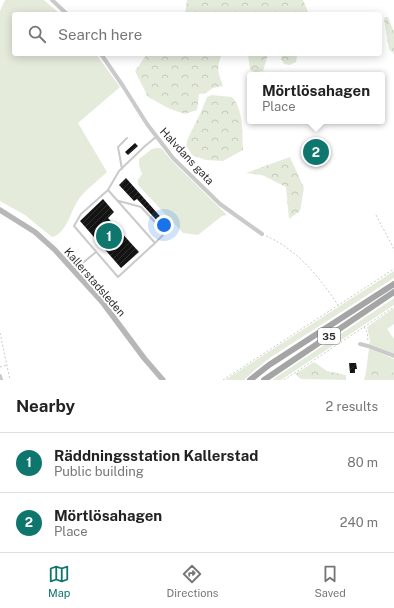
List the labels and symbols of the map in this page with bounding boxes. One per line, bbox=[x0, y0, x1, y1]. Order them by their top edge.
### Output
street label: Halvdans gata bbox=[158, 125, 216, 187]
pin: 2 bbox=[303, 137, 329, 167]
your location bbox=[154, 215, 174, 235]
pin: 1 bbox=[96, 221, 122, 251]
street label: Kallerstadsleden bbox=[62, 245, 128, 319]
road number: 35 bbox=[318, 328, 340, 344]

